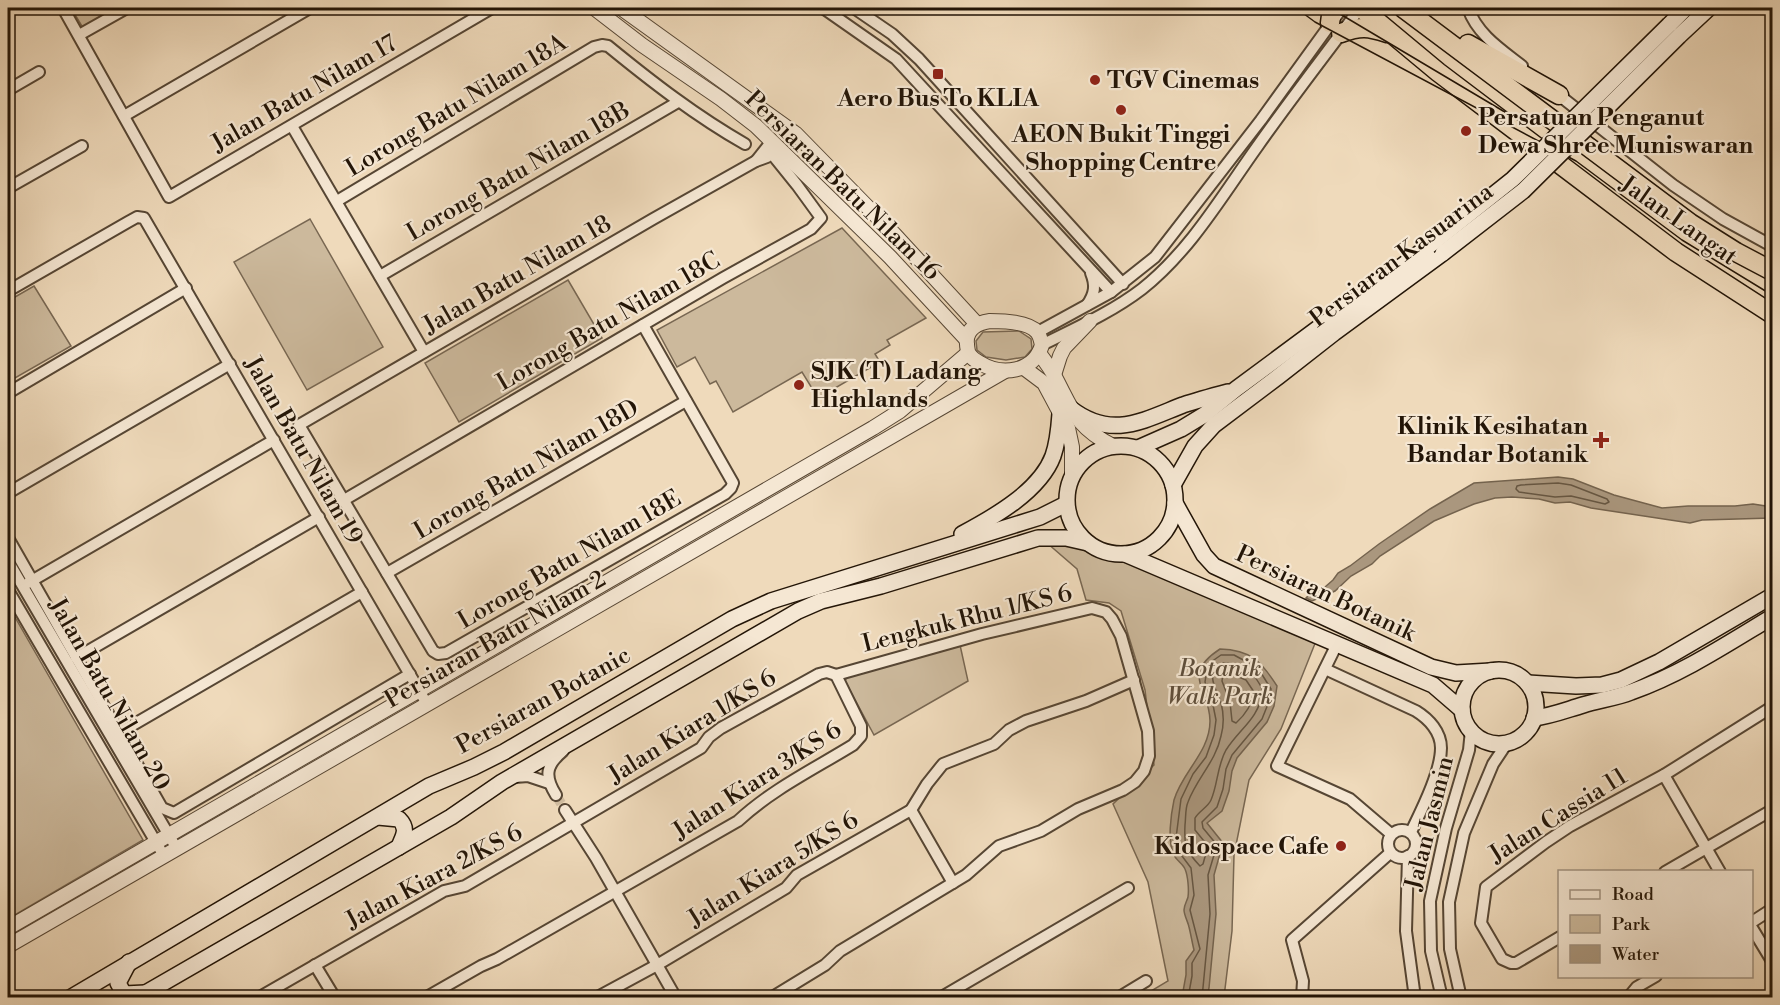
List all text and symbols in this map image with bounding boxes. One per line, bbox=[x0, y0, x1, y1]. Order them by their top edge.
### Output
street label: Lorong Batu Nilam 18A bbox=[340, 28, 573, 184]
street label: Jalan Batu Nilam 17 bbox=[206, 29, 403, 160]
place label: TGV Cinemas bbox=[1107, 66, 1259, 96]
marker: Aero Bus To KLIA bbox=[931, 67, 945, 81]
marker: TGV Cinemas bbox=[1088, 73, 1102, 87]
street label: Persiaran Batu Nilam 16 bbox=[738, 84, 947, 287]
place label: Aero Bus To KLIA bbox=[836, 84, 1040, 114]
street label: Lorong Batu Nilam 18B bbox=[401, 96, 636, 248]
marker: AEON Bukit Tinggi Shopping Centre bbox=[1114, 103, 1128, 117]
place label: Persatuan Penganut Dewa Shree Muniswaran bbox=[1478, 103, 1753, 161]
place label: AEON Bukit Tinggi Shopping Centre bbox=[1011, 120, 1231, 178]
marker: Persatuan Penganut Dewa Shree Muniswaran bbox=[1459, 124, 1473, 138]
street label: Jalan Langat bbox=[1613, 169, 1743, 272]
street label: Persiaran Kasuarina bbox=[1304, 177, 1500, 335]
street label: Jalan Batu Nilam 18 bbox=[417, 209, 617, 341]
street label: Lorong Batu Nilam 18C bbox=[492, 246, 725, 398]
street label: Jalan Batu Nilam 19 bbox=[237, 350, 369, 550]
place label: SJK (T) Ladang Highlands bbox=[811, 357, 982, 415]
marker: SJK (T) Ladang Highlands bbox=[792, 378, 806, 392]
street label: Lorong Batu Nilam 18D bbox=[409, 393, 644, 547]
place label: Klinik Kesihatan Bandar Botanik bbox=[1397, 412, 1589, 470]
marker: Klinik Kesihatan Bandar Botanik bbox=[1592, 431, 1610, 449]
street label: Lorong Batu Nilam 18E bbox=[452, 484, 687, 636]
street label: Persiaran Botanik bbox=[1231, 539, 1422, 649]
street label: Persiaran Batu Nilam 2 bbox=[380, 564, 611, 715]
street label: Lengkuk Rhu 1/KS 6 bbox=[859, 578, 1075, 660]
street label: Jalan Batu Nilam 20 bbox=[41, 592, 177, 796]
street label: Persiaran Botanic bbox=[451, 640, 636, 761]
park label: Botanik Walk Park bbox=[1167, 654, 1273, 712]
street label: Jalan Kiara 1/KS 6 bbox=[602, 663, 782, 791]
street label: Jalan Kiara 3/KS 6 bbox=[667, 715, 848, 847]
street label: Jalan Jasmin bbox=[1399, 753, 1461, 894]
street label: Jalan Cassia 11 bbox=[1483, 761, 1634, 871]
street label: Jalan Kiara 5/KS 6 bbox=[682, 805, 864, 935]
street label: Jalan Kiara 2/KS 6 bbox=[340, 818, 528, 937]
place label: Kidospace Cafe bbox=[1154, 832, 1329, 862]
marker: Kidospace Cafe bbox=[1334, 839, 1348, 853]
legend bbox=[1558, 870, 1753, 978]
text: Road bbox=[1612, 883, 1655, 906]
text: Park bbox=[1612, 913, 1651, 936]
text: Water bbox=[1611, 943, 1660, 966]

